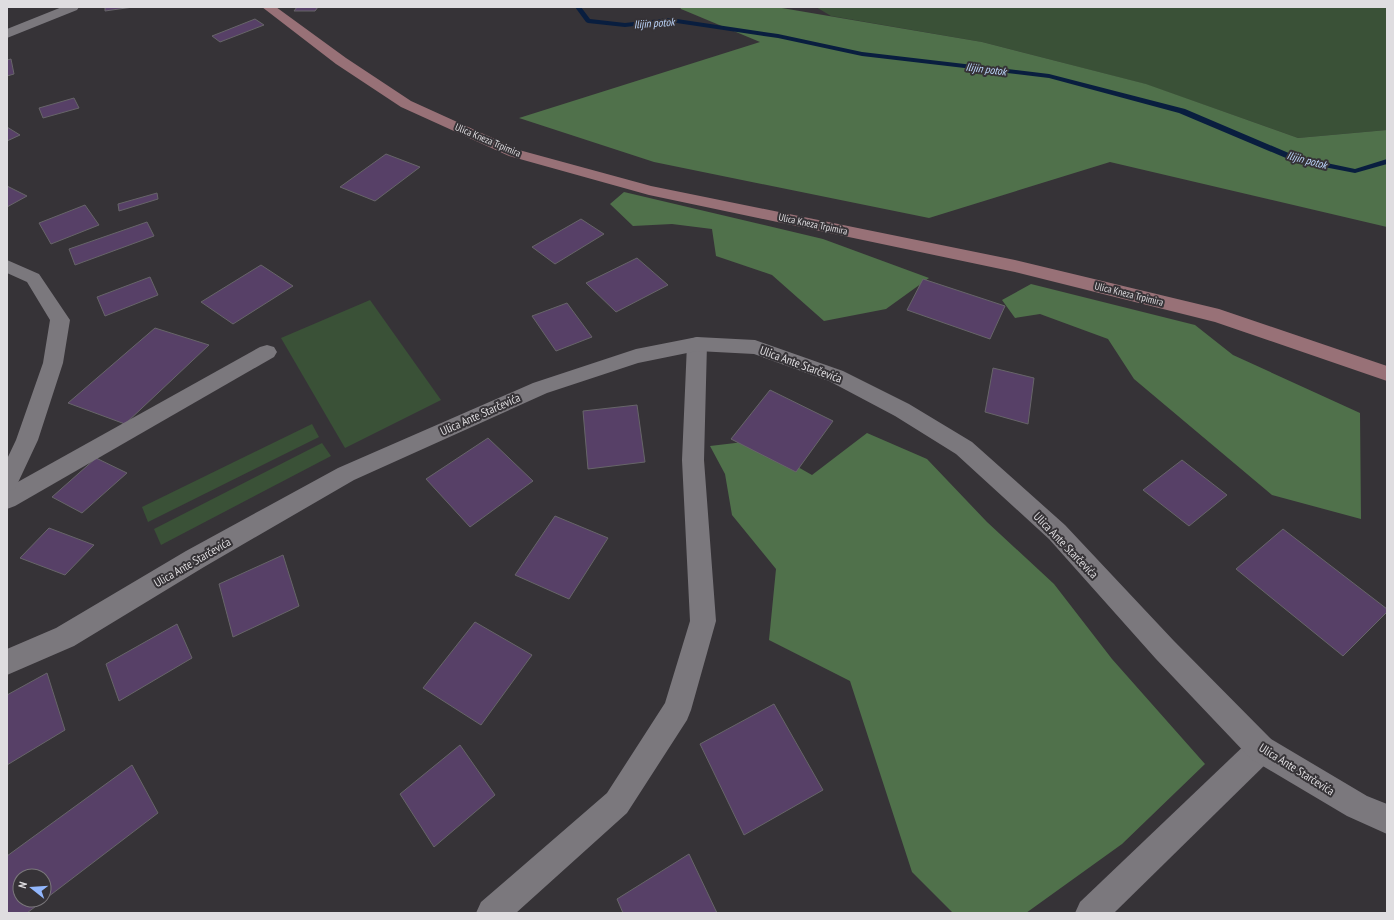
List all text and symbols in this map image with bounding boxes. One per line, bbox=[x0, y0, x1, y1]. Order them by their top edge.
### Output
water label: Ilijin potok bbox=[633, 14, 677, 31]
water label: Ilijin potok bbox=[965, 60, 1009, 79]
street label: Ulica Kneza Trpimira bbox=[453, 120, 523, 160]
water label: Ilijin potok bbox=[1285, 148, 1330, 173]
street label: Ulica Kneza Trpimira bbox=[777, 210, 849, 238]
street label: Ulica Kneza Trpimira bbox=[1093, 279, 1165, 309]
street label: Ulica Ante Starčevića bbox=[758, 342, 844, 386]
street label: Ulica Ante Starčevića bbox=[438, 390, 523, 438]
street label: Ulica Ante Starčevića bbox=[1031, 509, 1101, 581]
street label: Ulica Ante Starčevića bbox=[151, 534, 233, 590]
street label: Ulica Ante Starčevića bbox=[1256, 740, 1338, 798]
north arrow bbox=[12, 868, 52, 908]
text: N bbox=[15, 880, 30, 890]

